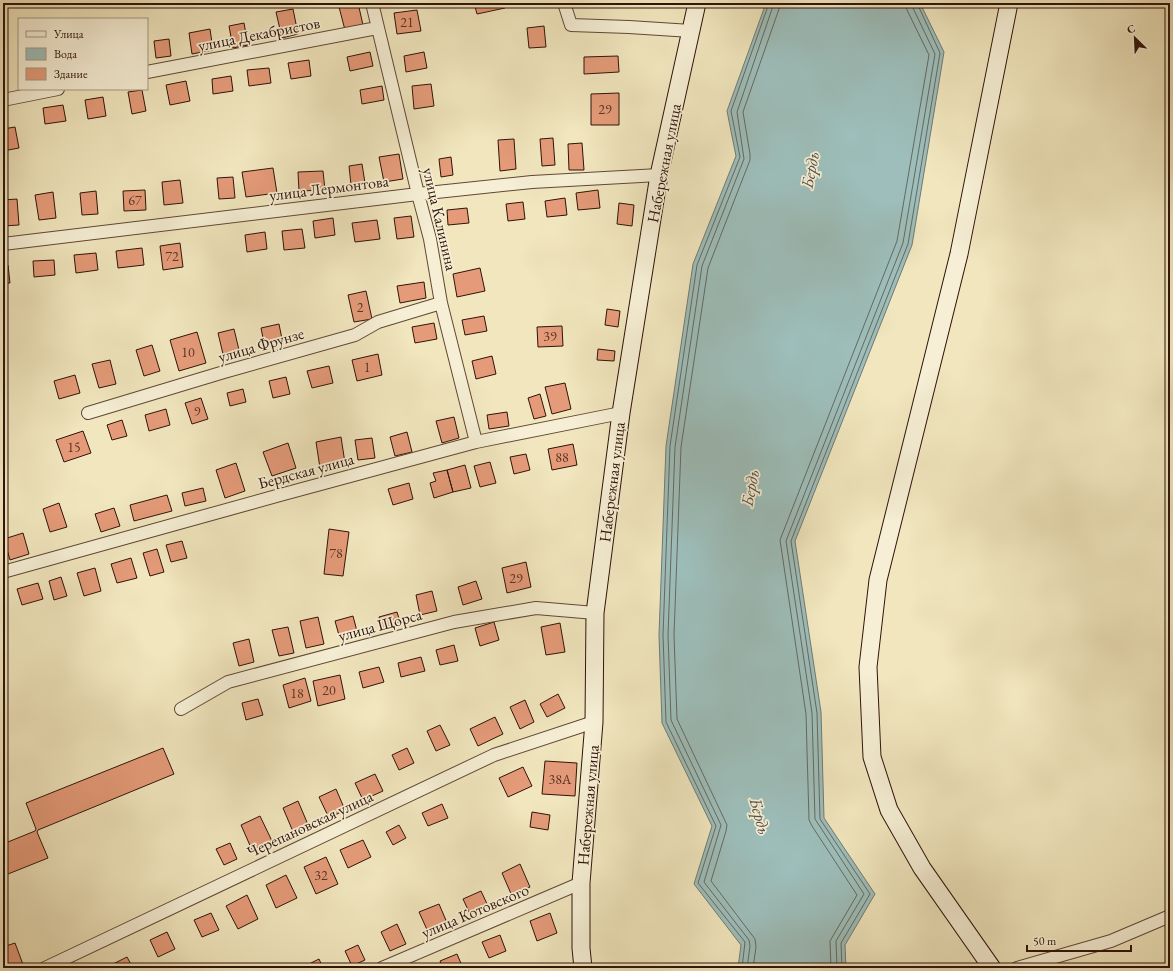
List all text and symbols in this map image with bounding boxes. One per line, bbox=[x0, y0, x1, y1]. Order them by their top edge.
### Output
street label: улица Декабристов bbox=[196, 12, 322, 56]
house number: 21 bbox=[400, 13, 414, 31]
legend bbox=[18, 18, 148, 90]
north arrow bbox=[1115, 18, 1155, 58]
text: С bbox=[1125, 21, 1138, 37]
text: Улица bbox=[53, 26, 84, 42]
text: Вода bbox=[54, 46, 77, 62]
text: Здание bbox=[54, 66, 88, 82]
house number: 29 bbox=[598, 100, 612, 118]
street label: Набережная улица bbox=[642, 101, 686, 224]
water label: Бердь bbox=[795, 150, 824, 191]
street label: улица Калинина bbox=[418, 165, 462, 273]
street label: улица Лермонтова bbox=[268, 170, 391, 206]
house number: 67 bbox=[128, 191, 142, 209]
house number: 72 bbox=[165, 247, 179, 265]
house number: 2 bbox=[357, 298, 364, 316]
street label: улица Фрунзе bbox=[216, 323, 306, 367]
house number: 39 bbox=[543, 327, 557, 345]
house number: 10 bbox=[181, 343, 195, 361]
house number: 1 bbox=[364, 358, 370, 376]
house number: 9 bbox=[194, 402, 201, 420]
street label: Набережная улица bbox=[594, 420, 630, 543]
house number: 15 bbox=[67, 438, 81, 456]
street label: Бердская улица bbox=[256, 448, 357, 494]
house number: 88 bbox=[555, 448, 569, 466]
water label: Бердь bbox=[735, 468, 764, 509]
house number: 78 bbox=[329, 544, 343, 562]
house number: 29 bbox=[509, 569, 523, 587]
street label: улица Щорса bbox=[336, 604, 425, 646]
house number: 20 bbox=[322, 681, 336, 699]
house number: 18 bbox=[290, 684, 304, 702]
street label: Набережная улица bbox=[572, 743, 604, 866]
house number: 38А bbox=[548, 770, 572, 788]
street label: Черепановская улица bbox=[244, 785, 377, 862]
water label: Бердь bbox=[744, 794, 775, 837]
house number: 32 bbox=[314, 866, 328, 884]
street label: улица Котовского bbox=[418, 879, 532, 943]
scale bar bbox=[1027, 927, 1131, 953]
text: 50 m bbox=[1033, 933, 1057, 949]

